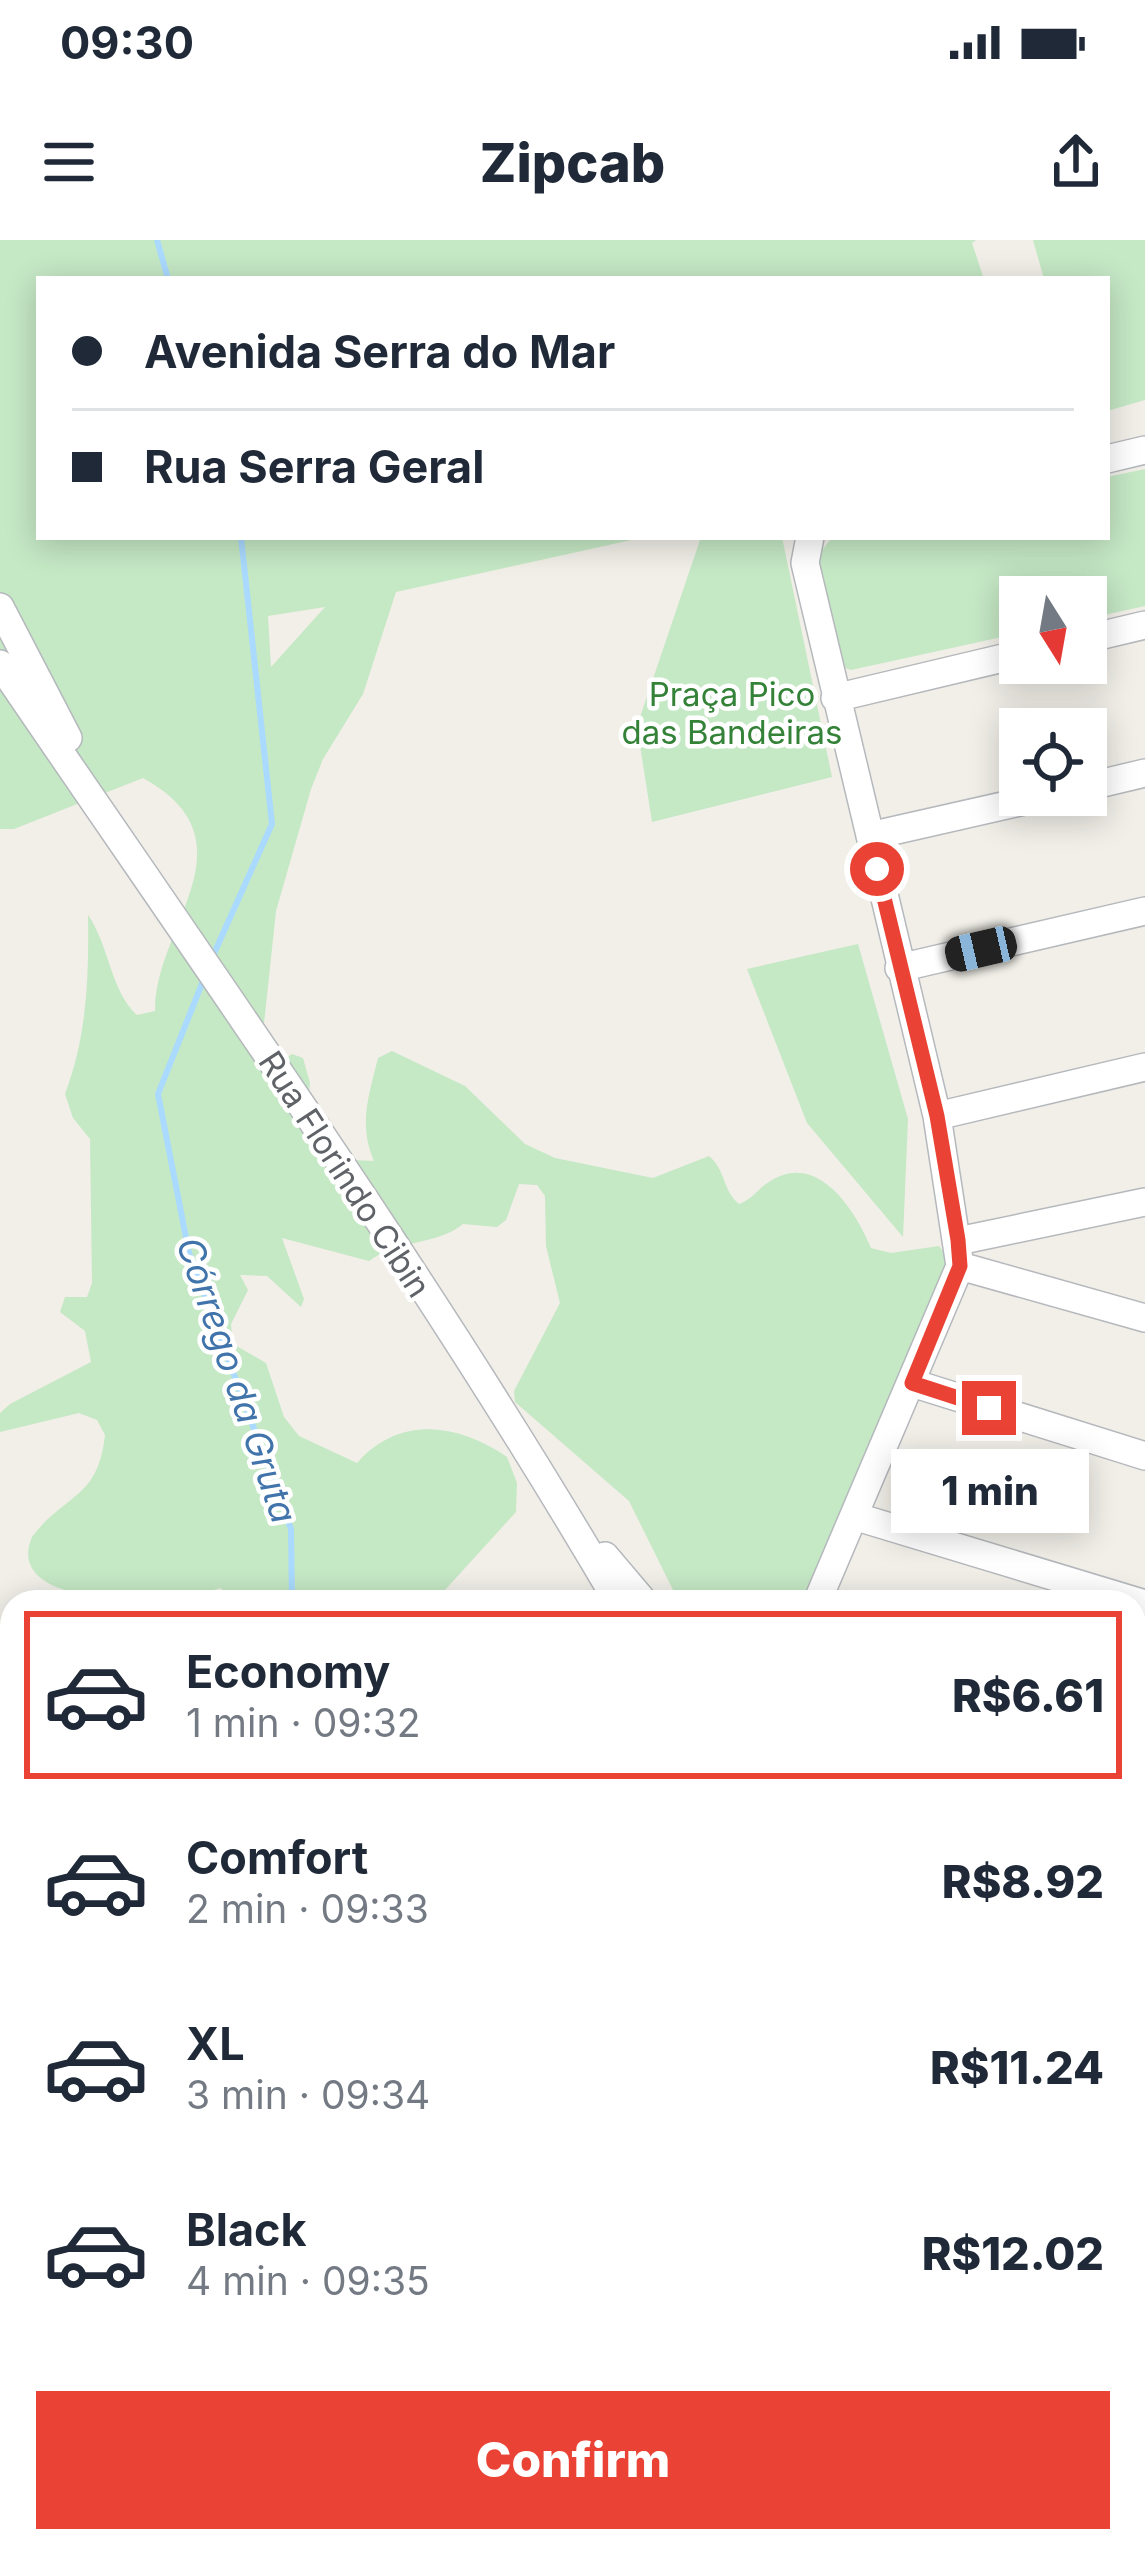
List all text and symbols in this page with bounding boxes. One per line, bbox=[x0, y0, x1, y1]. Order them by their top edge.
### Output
text: 09:30 bbox=[60, 15, 194, 70]
icon: menu bbox=[36, 129, 102, 195]
icon: share bbox=[1043, 129, 1109, 195]
text: Zipcab bbox=[480, 130, 665, 195]
text: Avenida Serra do Mar bbox=[144, 324, 615, 379]
text: Rua Serra Geral bbox=[144, 439, 484, 494]
north arrow bbox=[999, 576, 1107, 684]
map controls bbox=[999, 576, 1107, 816]
park label: Praça Pico das Bandeiras bbox=[622, 674, 842, 752]
button: locate bbox=[999, 708, 1107, 816]
route start bbox=[850, 842, 904, 896]
car bbox=[942, 923, 1020, 975]
street label: Rua Florindo Cibin bbox=[251, 1043, 439, 1305]
water label: Córrego da Gruta bbox=[168, 1231, 306, 1529]
route end bbox=[962, 1381, 1016, 1435]
callout: 1 min bbox=[890, 1450, 1088, 1534]
text: 1 min bbox=[941, 1467, 1039, 1514]
icon: car bbox=[42, 1641, 150, 1749]
text: Economy bbox=[186, 1644, 390, 1699]
text: R$6.61 bbox=[952, 1668, 1104, 1723]
text: 1 min · 09:32 bbox=[186, 1699, 421, 1746]
icon: car bbox=[42, 1827, 150, 1935]
text: Comfort bbox=[186, 1830, 368, 1885]
text: R$8.92 bbox=[942, 1854, 1104, 1909]
text: 2 min · 09:33 bbox=[186, 1885, 429, 1932]
icon: car bbox=[42, 2013, 150, 2121]
text: XL bbox=[186, 2016, 245, 2071]
text: R$11.24 bbox=[930, 2040, 1104, 2095]
text: 3 min · 09:34 bbox=[186, 2071, 430, 2118]
icon: car bbox=[42, 2199, 150, 2307]
text: Black bbox=[186, 2202, 307, 2257]
text: R$12.02 bbox=[922, 2226, 1104, 2281]
text: 4 min · 09:35 bbox=[186, 2257, 430, 2304]
button: Confirm bbox=[36, 2391, 1110, 2529]

